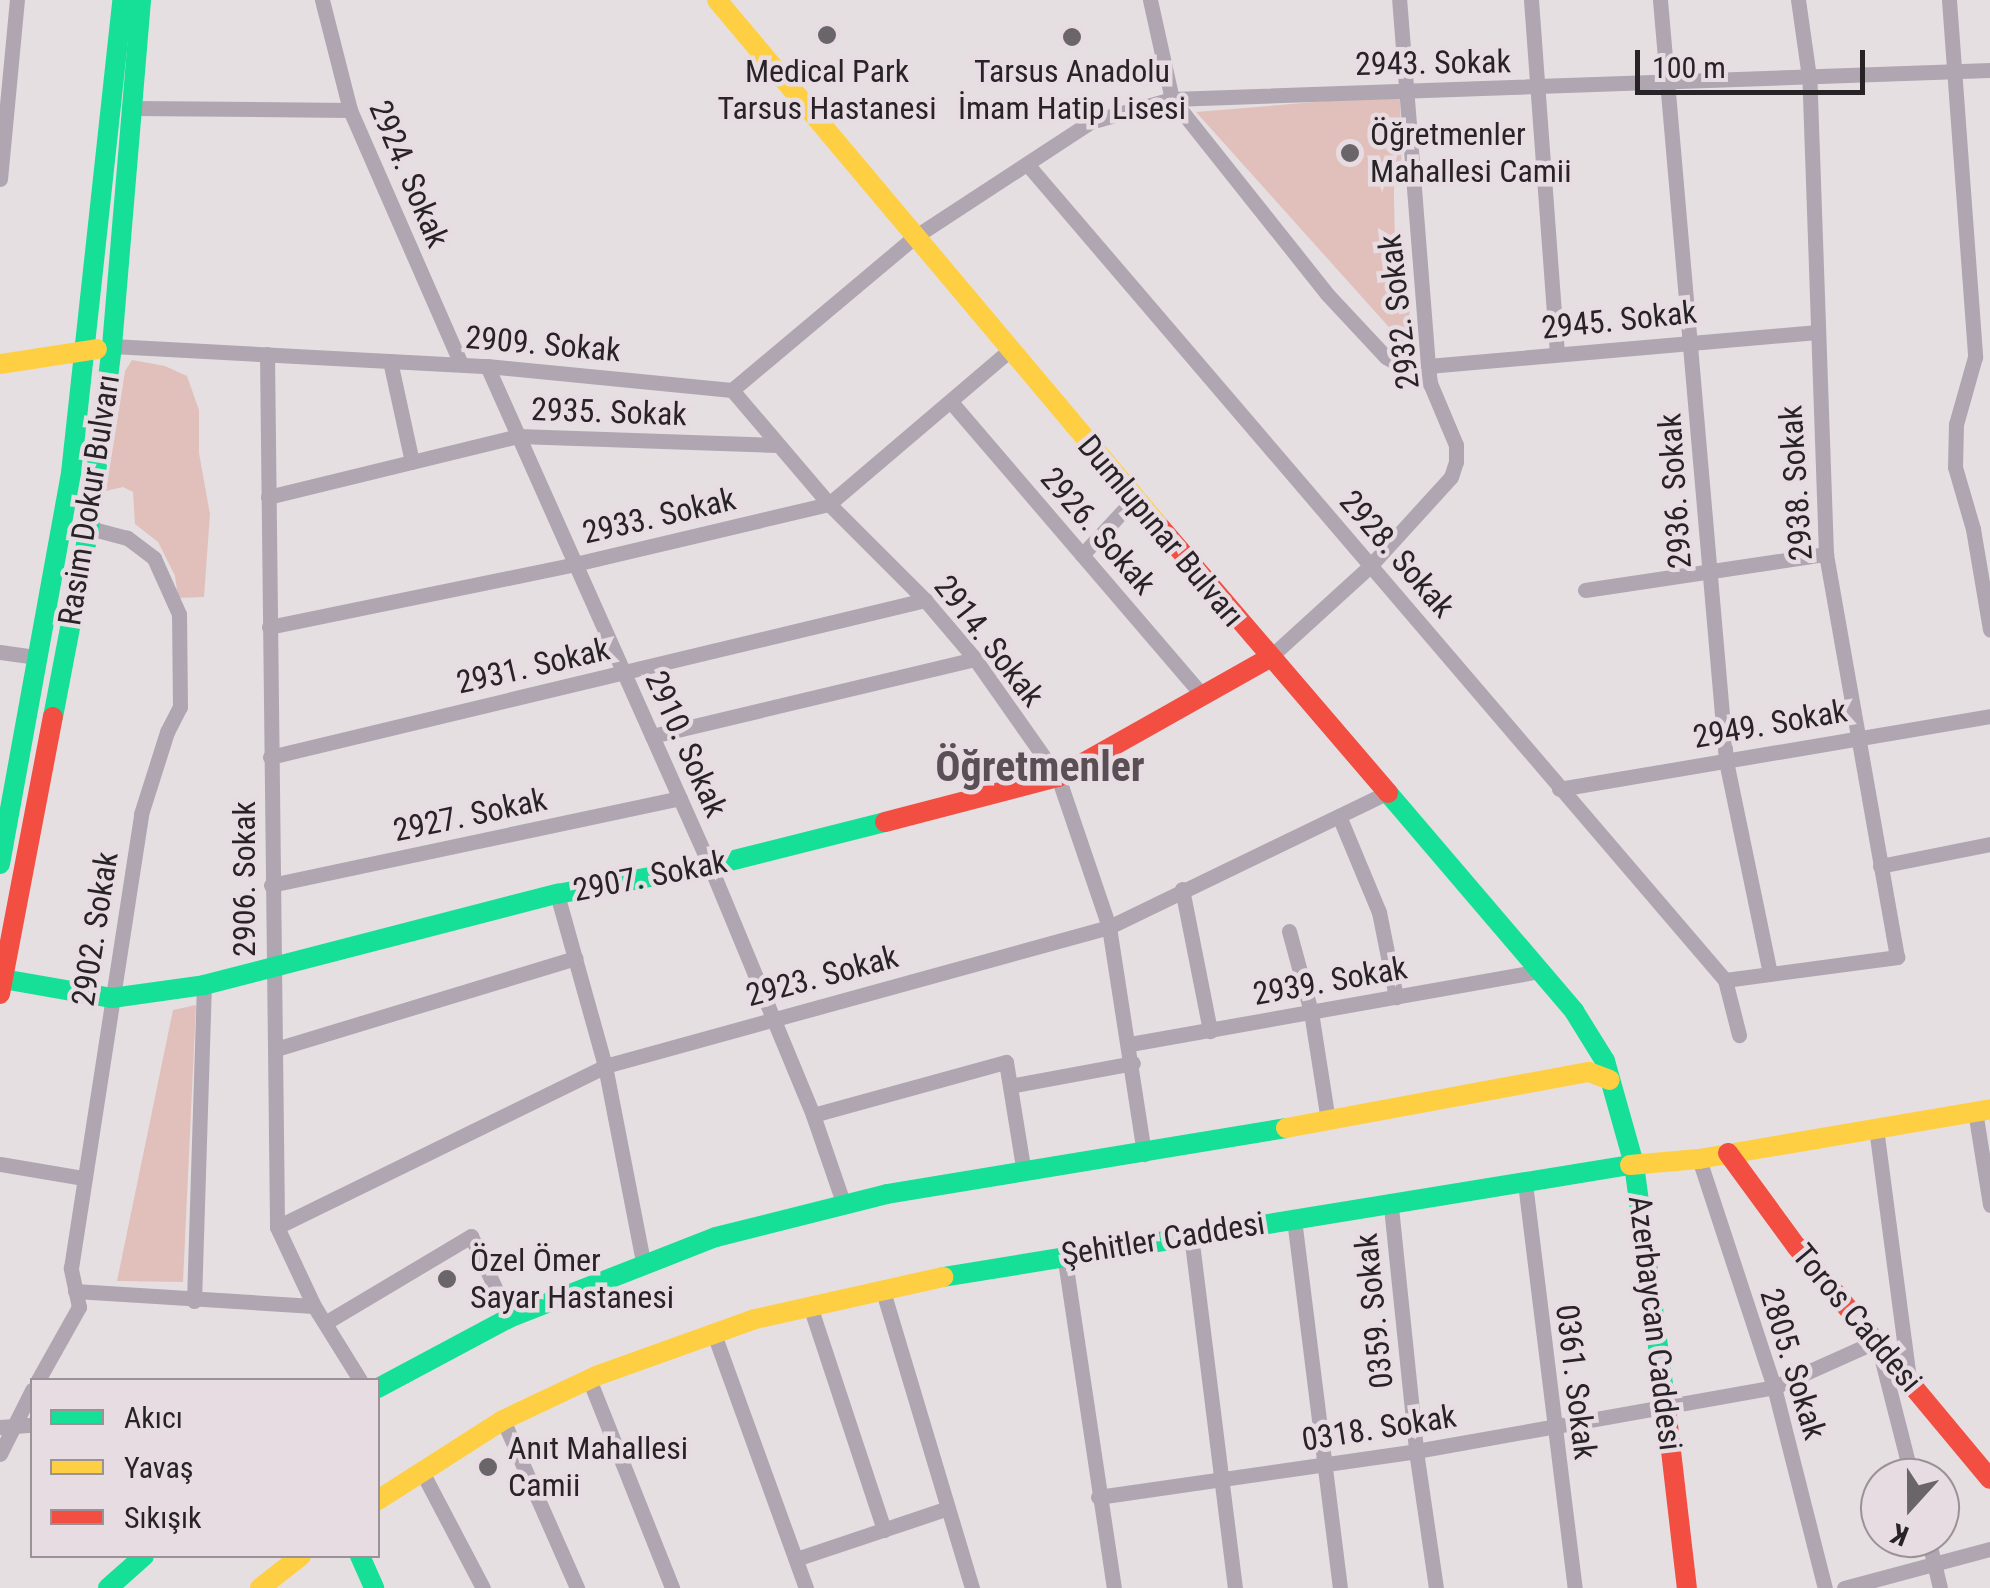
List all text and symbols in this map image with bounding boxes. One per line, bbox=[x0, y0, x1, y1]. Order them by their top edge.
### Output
marker: Medical Park Tarsus Hastanesi bbox=[814, 22, 840, 48]
marker: Tarsus Anadolu İmam Hatip Lisesi bbox=[1061, 26, 1083, 48]
scale bar bbox=[1640, 30, 1870, 92]
street label: 2943. Sokak bbox=[1355, 42, 1511, 84]
text: 100 m bbox=[1652, 50, 1726, 85]
place label: Medical Park Tarsus Hastanesi bbox=[718, 53, 936, 128]
place label: Tarsus Anadolu İmam Hatip Lisesi bbox=[958, 53, 1186, 128]
street label: 2924. Sokak bbox=[361, 95, 457, 253]
place label: Öğretmenler Mahallesi Camii bbox=[1370, 116, 1572, 191]
marker: Öğretmenler Mahallesi Camii bbox=[1339, 142, 1361, 164]
street label: 2932. Sokak bbox=[1370, 232, 1428, 392]
street label: 2945. Sokak bbox=[1540, 293, 1698, 347]
street label: 2909. Sokak bbox=[464, 318, 622, 370]
street label: Rasim Dokur Bulvarı bbox=[50, 372, 128, 628]
street label: 2935. Sokak bbox=[530, 390, 688, 434]
street label: 2938. Sokak bbox=[1771, 404, 1821, 562]
street label: 2936. Sokak bbox=[1650, 412, 1700, 570]
street label: Dumlupınar Bulvarı bbox=[1070, 427, 1252, 635]
street label: 2926. Sokak bbox=[1032, 460, 1164, 602]
street label: 2933. Sokak bbox=[579, 480, 739, 552]
street label: 2928. Sokak bbox=[1331, 483, 1463, 625]
street label: 2914. Sokak bbox=[926, 568, 1052, 714]
street label: 2931. Sokak bbox=[453, 630, 613, 702]
street label: 2910. Sokak bbox=[637, 665, 735, 823]
street label: 2949. Sokak bbox=[1690, 692, 1850, 756]
district label: Öğretmenler bbox=[935, 742, 1145, 792]
street label: 2927. Sokak bbox=[390, 780, 550, 850]
street label: 2906. Sokak bbox=[225, 801, 263, 957]
street label: 2907. Sokak bbox=[570, 842, 730, 910]
street label: 2902. Sokak bbox=[64, 849, 126, 1009]
street label: 2923. Sokak bbox=[742, 937, 902, 1015]
street label: 2939. Sokak bbox=[1250, 949, 1410, 1013]
street label: Azerbaycan Caddesi bbox=[1620, 1193, 1690, 1453]
street label: Şehitler Caddesi bbox=[1059, 1204, 1267, 1274]
street label: 0359. Sokak bbox=[1347, 1232, 1401, 1390]
street label: Toros Caddesi bbox=[1784, 1236, 1930, 1400]
place label: Özel Ömer Sayar Hastanesi bbox=[470, 1242, 674, 1317]
marker: Özel Ömer Sayar Hastanesi bbox=[434, 1266, 460, 1292]
street label: 2805. Sokak bbox=[1752, 1284, 1834, 1444]
street label: 0361. Sokak bbox=[1547, 1302, 1605, 1462]
legend bbox=[30, 1378, 380, 1558]
street label: 0318. Sokak bbox=[1299, 1397, 1459, 1459]
text: Akıcı bbox=[124, 1400, 183, 1435]
place label: Anıt Mahallesi Camii bbox=[508, 1430, 688, 1505]
text: Yavaş bbox=[124, 1450, 194, 1485]
marker: Anıt Mahallesi Camii bbox=[477, 1456, 499, 1478]
north arrow bbox=[1860, 1458, 1960, 1558]
text: Sıkışık bbox=[124, 1500, 201, 1535]
text: K bbox=[1887, 1516, 1913, 1553]

